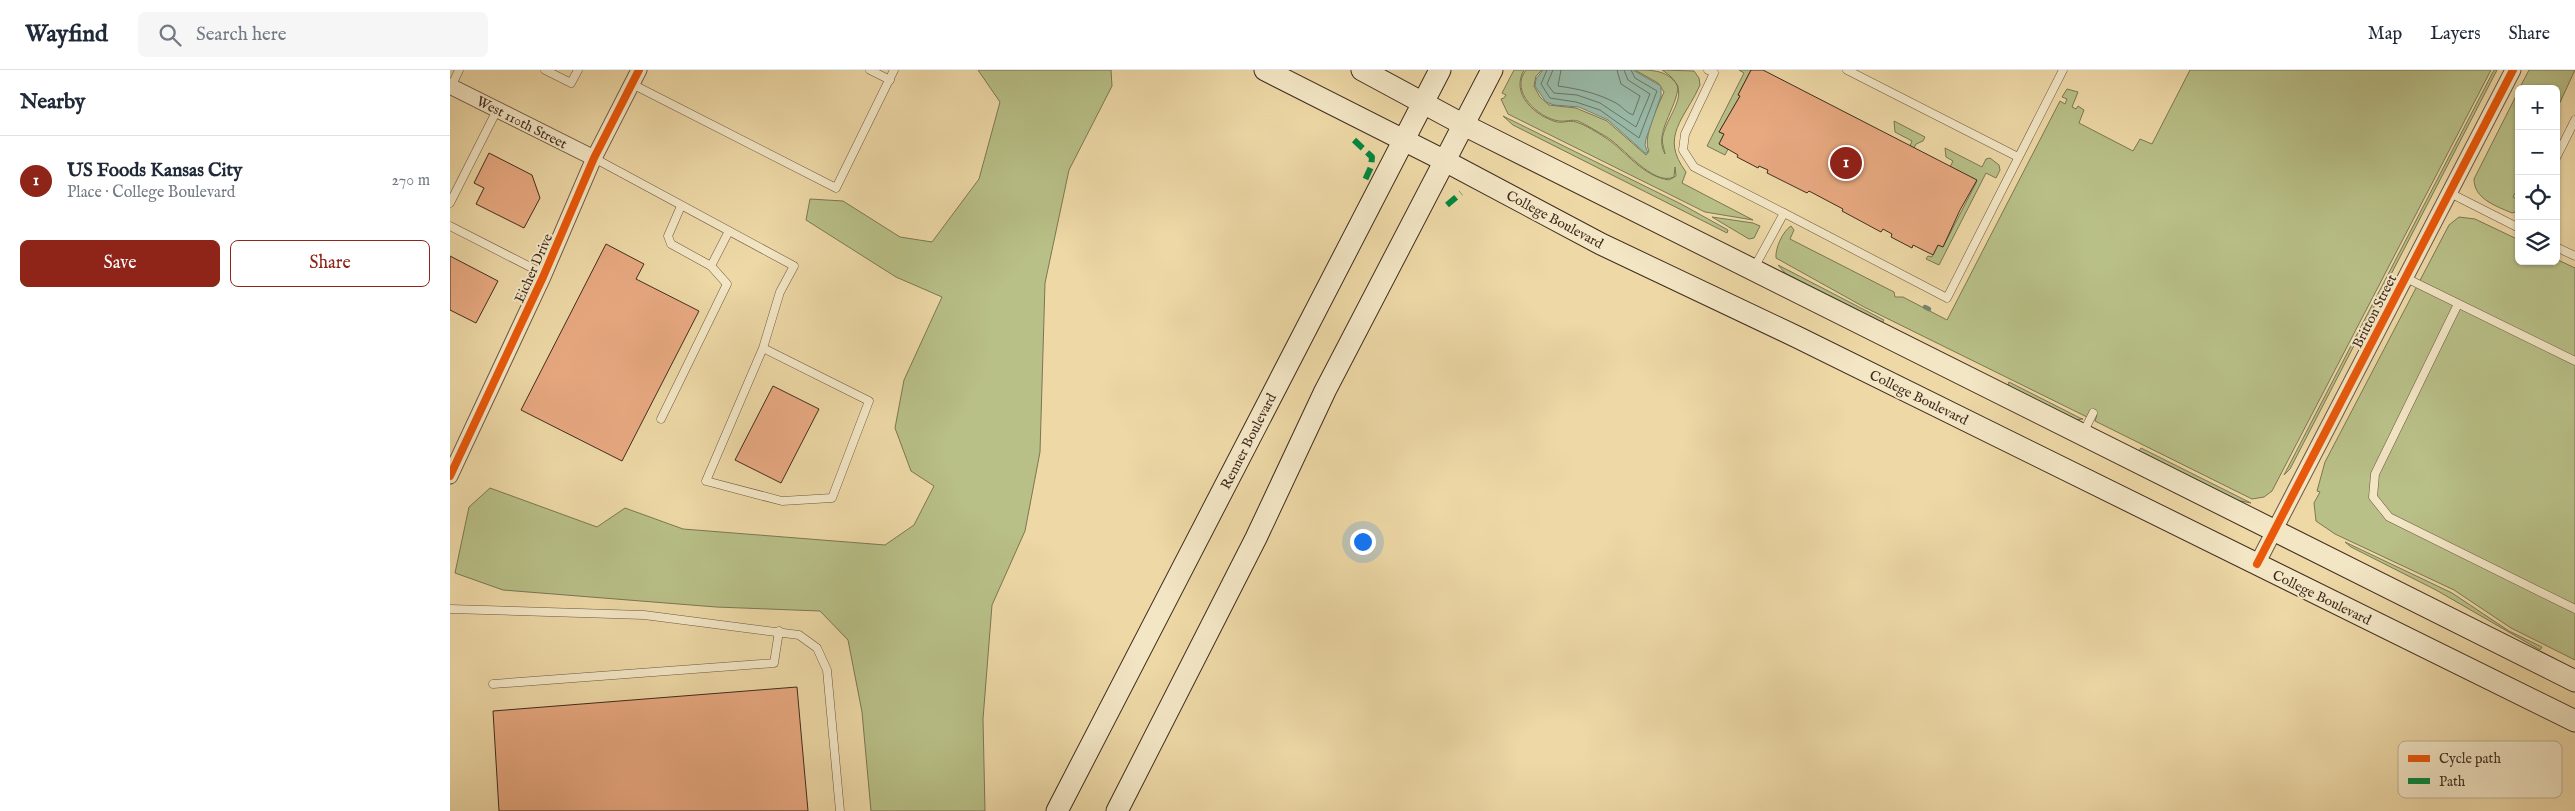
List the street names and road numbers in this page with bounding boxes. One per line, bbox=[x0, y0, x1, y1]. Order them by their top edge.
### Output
street label: West 110th Street bbox=[473, 92, 570, 154]
street label: College Boulevard bbox=[1503, 187, 1607, 253]
street label: Eicher Drive bbox=[511, 230, 557, 306]
street label: Britton Street bbox=[2349, 271, 2401, 351]
street label: College Boulevard bbox=[1866, 366, 1971, 430]
street label: Renner Boulevard bbox=[1217, 390, 1281, 493]
street label: College Boulevard bbox=[2269, 566, 2374, 630]

